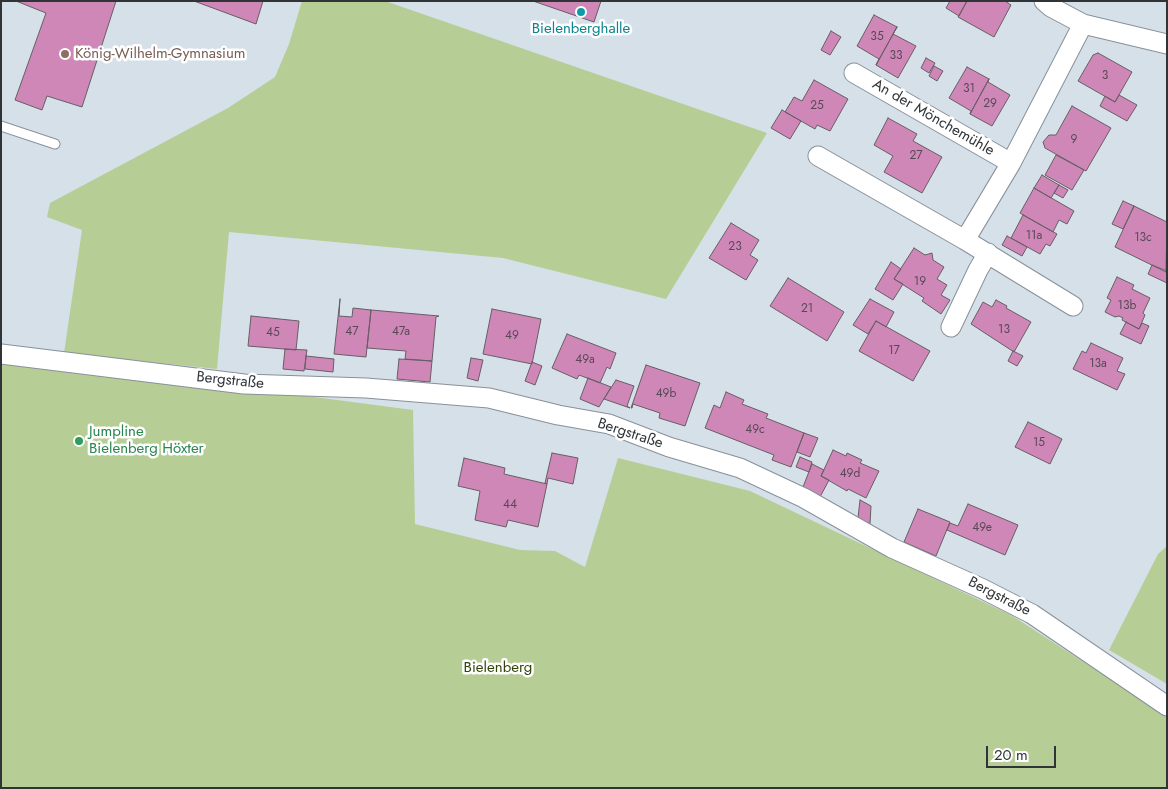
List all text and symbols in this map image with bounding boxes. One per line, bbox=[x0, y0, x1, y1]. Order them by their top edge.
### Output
marker: Bielenberghalle bbox=[575, 6, 587, 18]
place label: Bielenberghalle bbox=[532, 20, 630, 38]
house number: 35 bbox=[870, 30, 884, 44]
place label: König-Wilhelm-Gymnasium bbox=[75, 45, 246, 63]
marker: König-Wilhelm-Gymnasium bbox=[59, 48, 71, 60]
house number: 33 bbox=[889, 49, 903, 63]
house number: 3 bbox=[1102, 69, 1108, 83]
street label: An der Mönchemühle bbox=[869, 76, 997, 160]
house number: 31 bbox=[963, 82, 975, 96]
house number: 29 bbox=[983, 97, 997, 111]
house number: 25 bbox=[810, 99, 824, 113]
house number: 9 bbox=[1071, 133, 1077, 147]
house number: 27 bbox=[909, 149, 923, 163]
house number: 11a bbox=[1026, 229, 1042, 243]
house number: 13c bbox=[1134, 231, 1152, 245]
house number: 23 bbox=[728, 240, 742, 254]
house number: 19 bbox=[914, 275, 926, 289]
house number: 13b bbox=[1118, 299, 1136, 313]
house number: 21 bbox=[801, 302, 813, 316]
house number: 13 bbox=[998, 323, 1010, 337]
house number: 47 bbox=[345, 325, 359, 339]
house number: 47a bbox=[392, 325, 410, 339]
house number: 45 bbox=[266, 326, 280, 340]
house number: 49 bbox=[505, 329, 519, 343]
house number: 17 bbox=[888, 344, 900, 358]
house number: 49a bbox=[575, 353, 595, 367]
house number: 13a bbox=[1089, 357, 1107, 371]
street label: Bergstraße bbox=[195, 369, 265, 393]
house number: 49b bbox=[656, 387, 676, 401]
street label: Bergstraße bbox=[595, 415, 665, 453]
place label: Jumpline Bielenberg Höxter bbox=[89, 423, 204, 458]
house number: 49c bbox=[745, 423, 765, 437]
marker: Jumpline Bielenberg Höxter bbox=[73, 435, 85, 447]
house number: 15 bbox=[1033, 436, 1045, 450]
house number: 49d bbox=[840, 467, 860, 481]
house number: 44 bbox=[503, 498, 517, 512]
house number: 49e bbox=[972, 521, 992, 535]
street label: Bergstraße bbox=[965, 574, 1033, 620]
park label: Bielenberg bbox=[464, 659, 532, 677]
scale bar bbox=[988, 736, 1058, 768]
text: 20 m bbox=[994, 744, 1028, 766]

